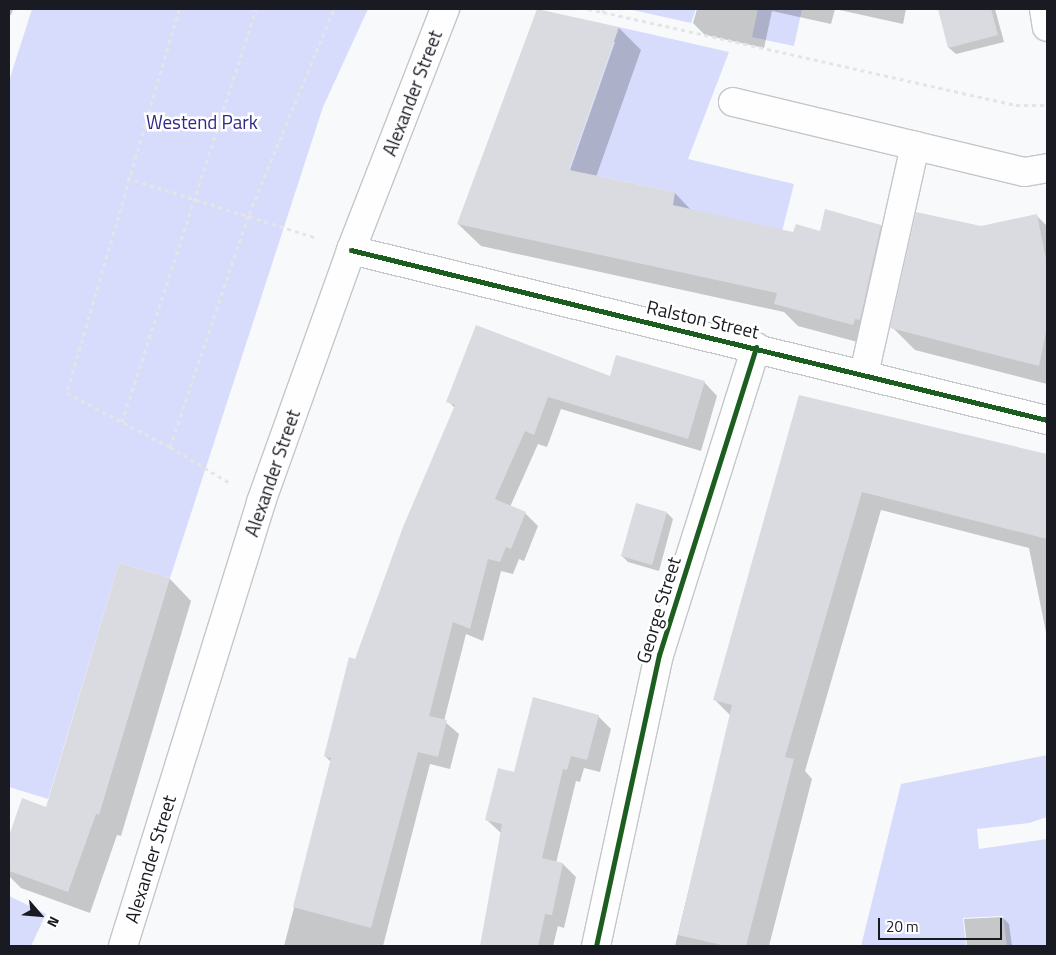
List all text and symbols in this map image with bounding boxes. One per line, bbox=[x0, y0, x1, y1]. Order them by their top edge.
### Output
street label: Alexander Street bbox=[378, 27, 446, 159]
park label: Westend Park bbox=[146, 111, 258, 133]
street label: Ralston Street bbox=[645, 295, 761, 343]
street label: Alexander Street bbox=[240, 406, 304, 540]
street label: George Street bbox=[631, 554, 685, 666]
street label: Alexander Street bbox=[120, 792, 180, 926]
north arrow bbox=[15, 890, 65, 940]
scale bar bbox=[881, 908, 1005, 940]
text: N bbox=[42, 913, 65, 931]
text: 20 m bbox=[886, 915, 919, 938]

